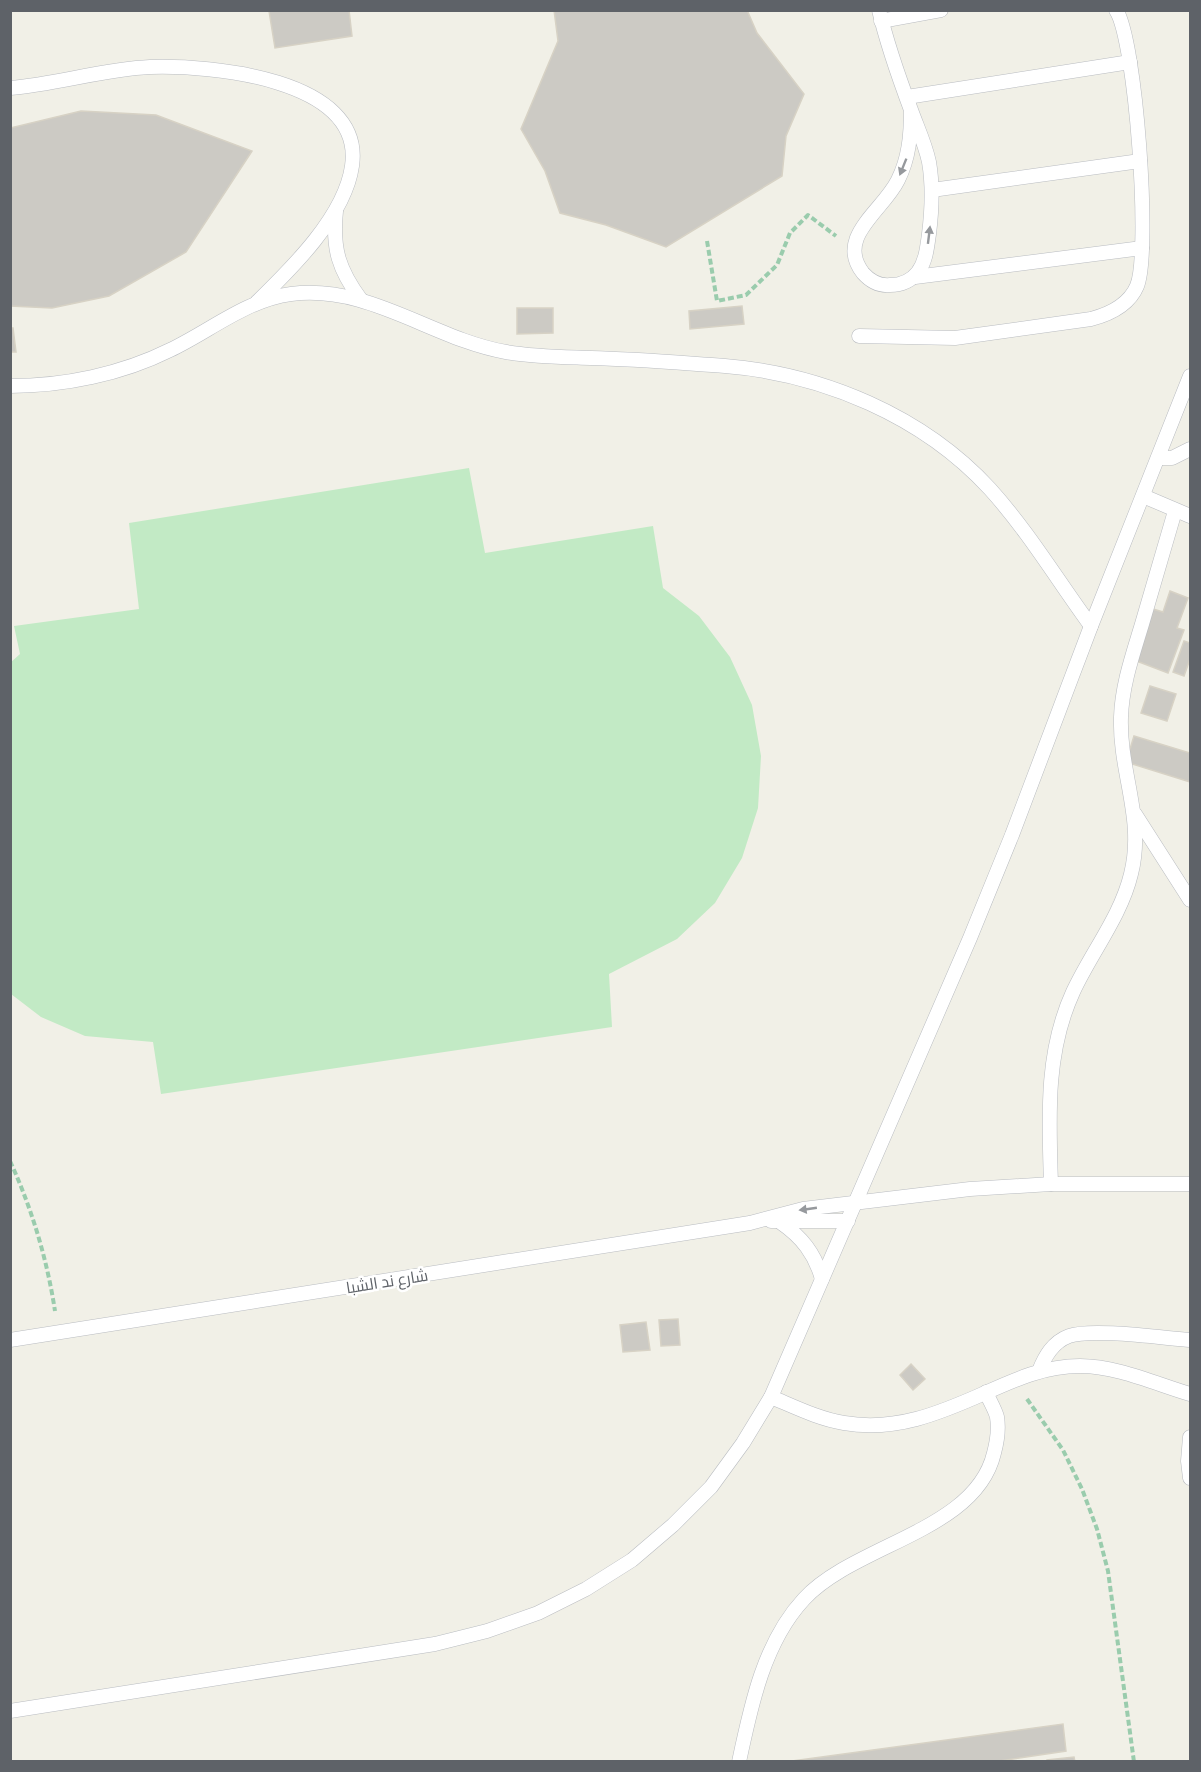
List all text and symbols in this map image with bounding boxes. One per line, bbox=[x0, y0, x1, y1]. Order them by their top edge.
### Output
one-way arrow bbox=[898, 158, 907, 176]
one-way arrow bbox=[925, 225, 934, 244]
one-way arrow bbox=[798, 1204, 817, 1214]
street label: شارع ند الشبا bbox=[345, 1266, 430, 1299]

